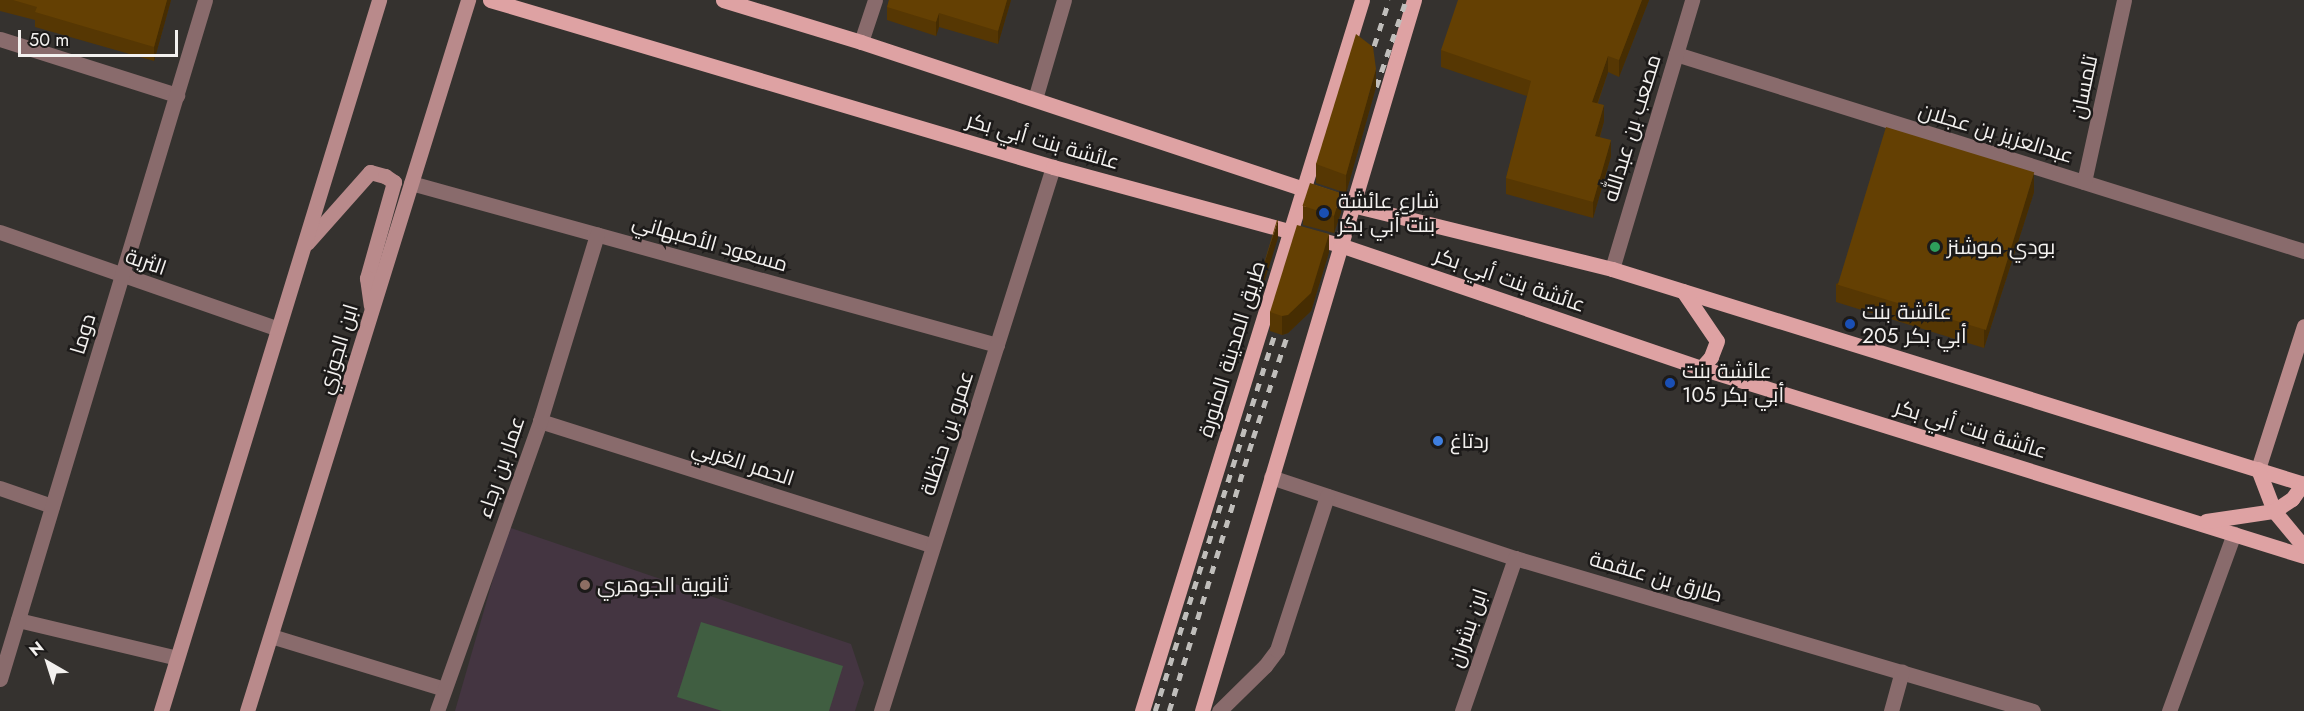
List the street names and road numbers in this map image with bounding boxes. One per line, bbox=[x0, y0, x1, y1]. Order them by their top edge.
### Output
street label: مصعب بن عبدالله bbox=[1598, 51, 1666, 205]
street label: تلمسان bbox=[2065, 53, 2103, 121]
street label: عبدالعزيز بن عجلان bbox=[1916, 97, 2076, 169]
street label: عائشة بنت أبي بكر bbox=[964, 107, 1122, 175]
street label: مسعود الأصبهاني bbox=[629, 209, 791, 277]
street label: عائشة بنت أبي بكر bbox=[1431, 242, 1589, 318]
street label: الثربة bbox=[122, 243, 170, 281]
street label: طريق المدينة المنورة bbox=[1193, 258, 1271, 440]
street label: ابن الجوزي bbox=[312, 301, 364, 397]
street label: دوما bbox=[65, 311, 101, 357]
street label: عمرو بن حنظلة bbox=[915, 368, 979, 498]
street label: عائشة بنت أبي بكر bbox=[1892, 394, 2050, 464]
street label: عمار بن رجاء bbox=[472, 413, 530, 521]
street label: الحمر الغربي bbox=[689, 435, 797, 491]
street label: طارق بن علقمة bbox=[1587, 546, 1725, 608]
street label: ابن بشران bbox=[1443, 585, 1493, 671]

